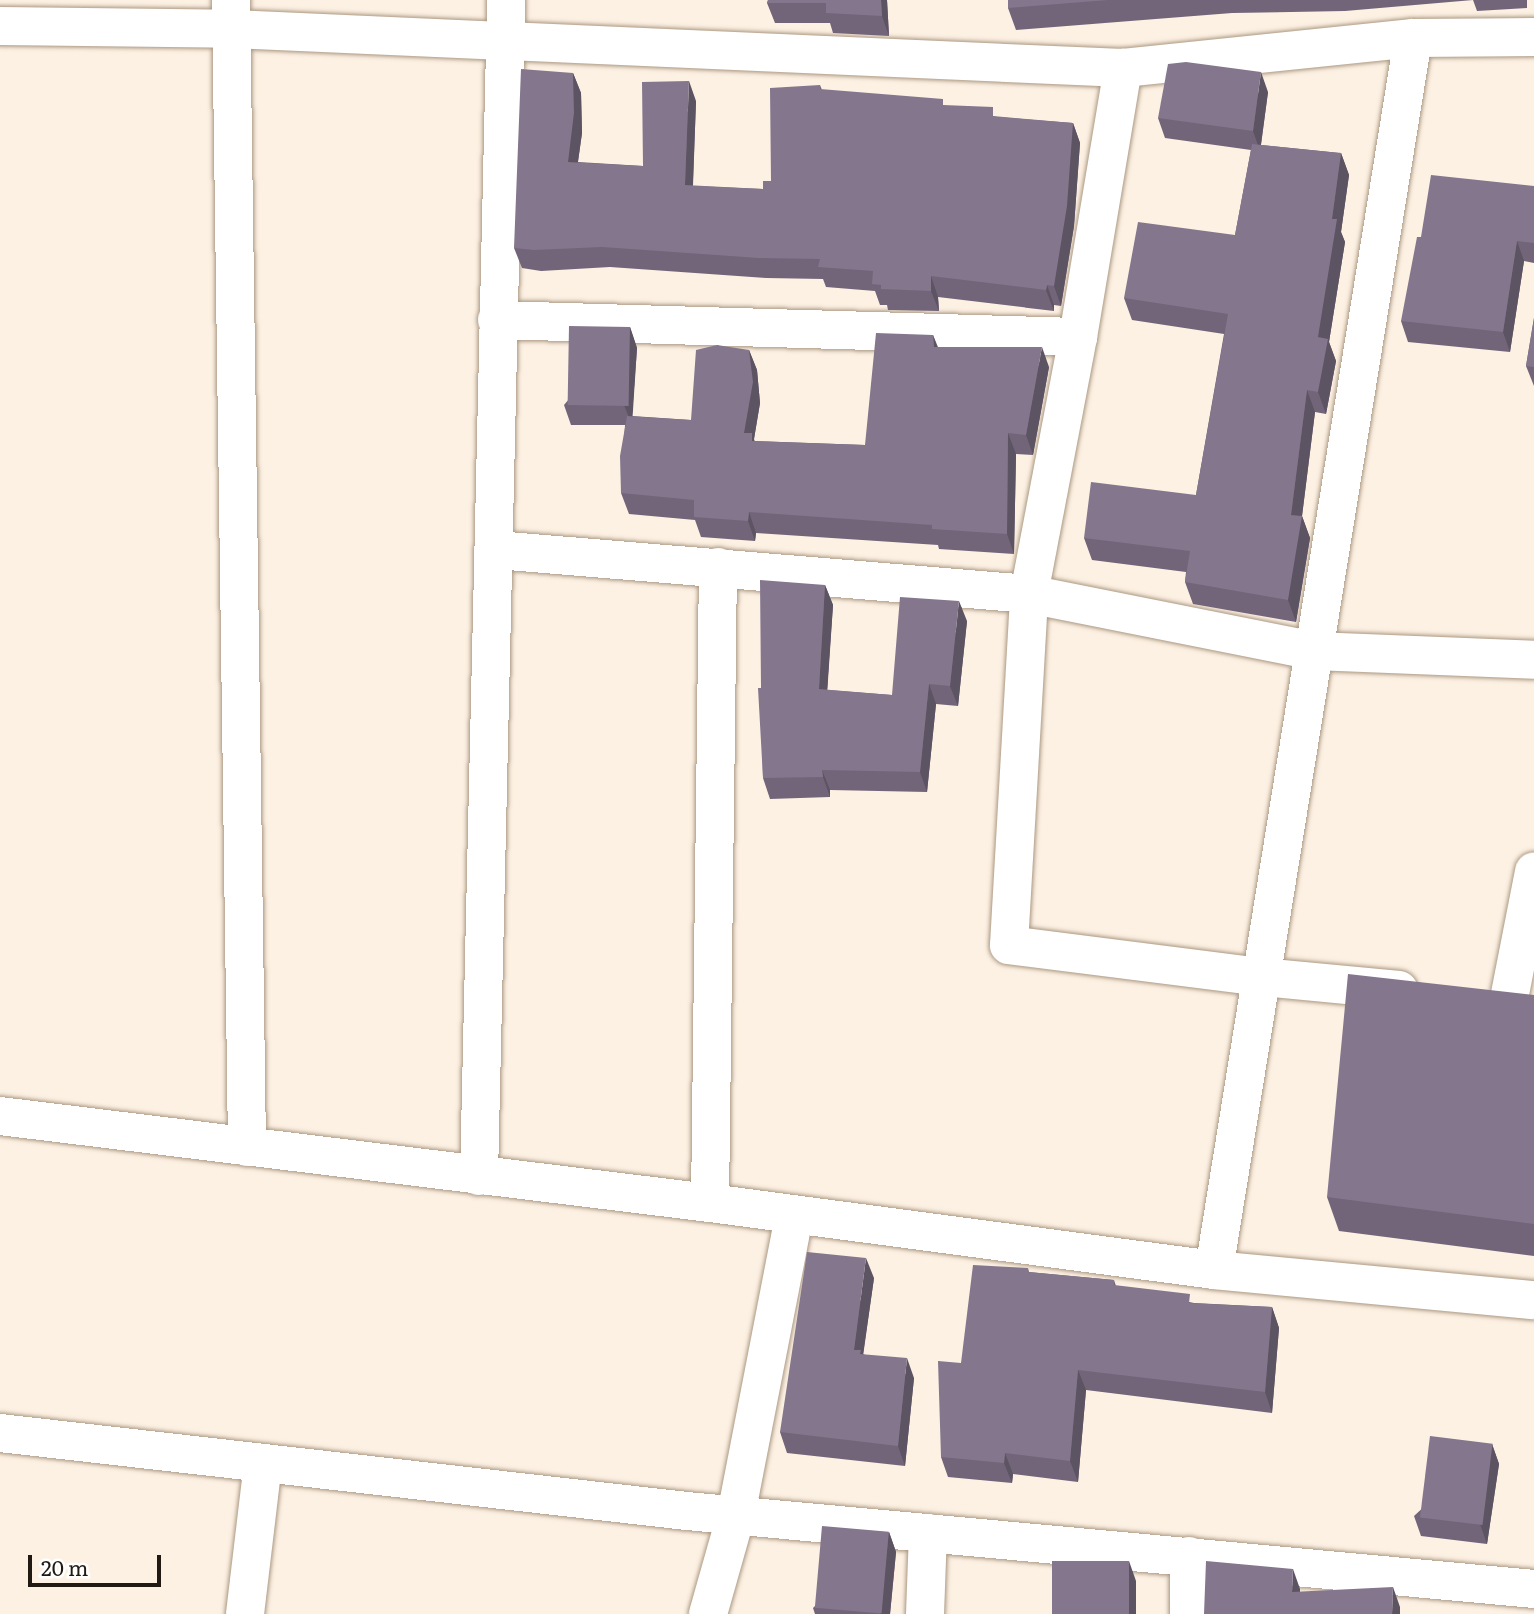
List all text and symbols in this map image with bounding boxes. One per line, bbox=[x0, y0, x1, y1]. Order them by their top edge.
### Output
scale bar bbox=[32, 1540, 164, 1584]
text: 20 m bbox=[41, 1551, 88, 1582]

